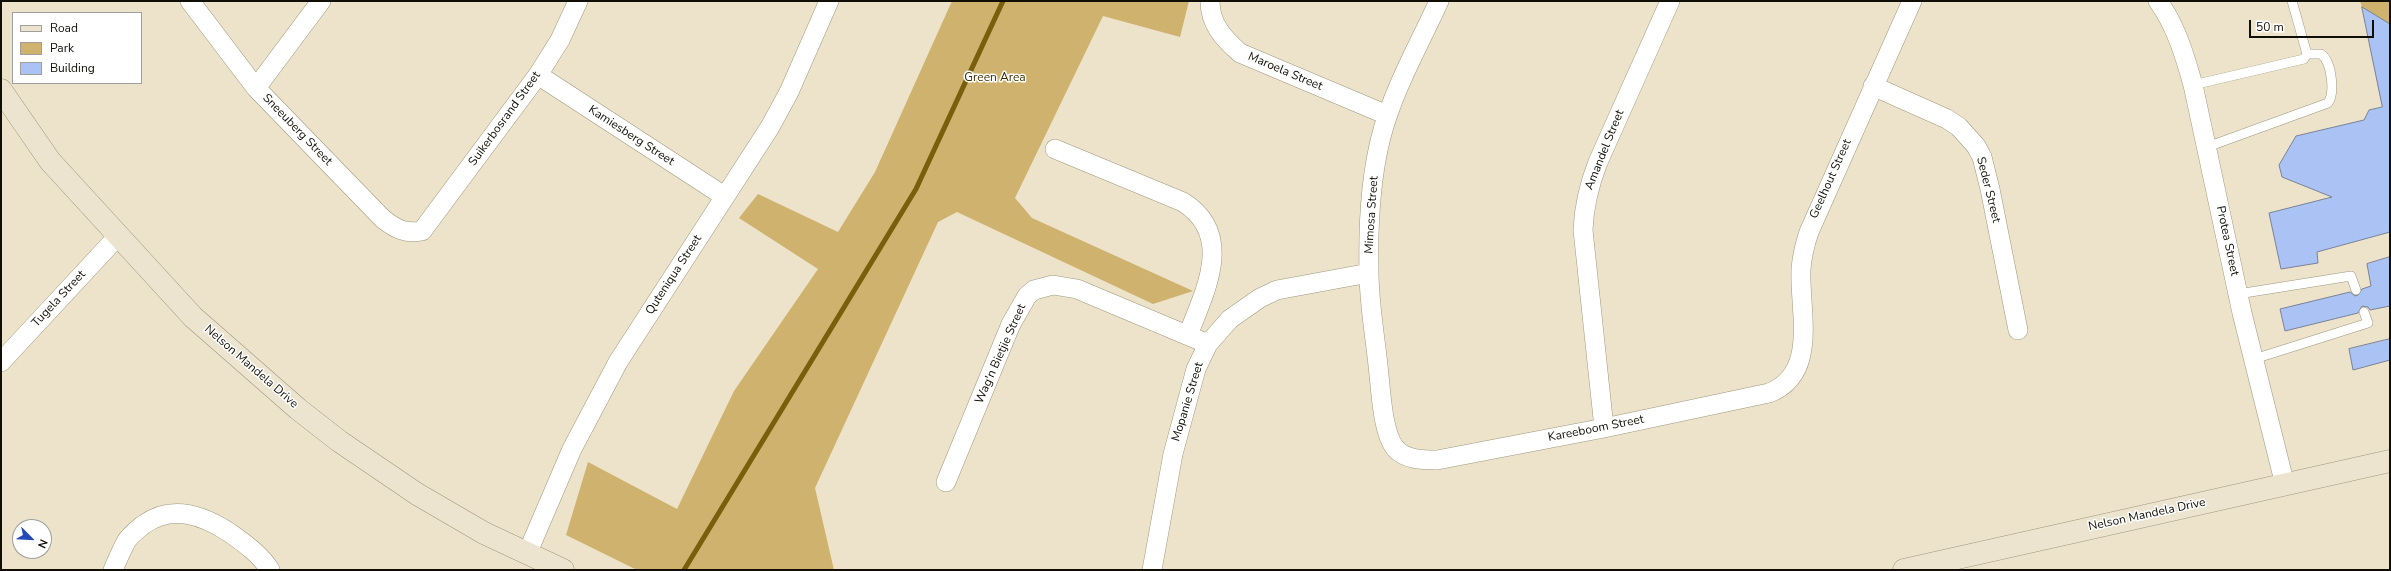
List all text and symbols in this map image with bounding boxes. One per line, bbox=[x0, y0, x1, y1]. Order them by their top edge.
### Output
legend bbox=[12, 12, 142, 84]
scale bar bbox=[2251, 12, 2376, 38]
text: 50 m bbox=[2256, 19, 2284, 35]
text: Road bbox=[50, 20, 78, 36]
text: Park bbox=[50, 40, 74, 56]
street label: Maroela Street bbox=[1246, 50, 1324, 94]
text: Building bbox=[50, 60, 95, 76]
street label: Suikerbosrand Street bbox=[466, 69, 544, 169]
park label: Green Area bbox=[964, 71, 1026, 85]
street label: Sneeuberg Street bbox=[259, 91, 335, 169]
street label: Kamiesberg Street bbox=[585, 103, 677, 169]
street label: Amandel Street bbox=[1582, 108, 1628, 192]
street label: Geelhout Street bbox=[1807, 137, 1855, 221]
street label: Seder Street bbox=[1973, 156, 2003, 224]
street label: Mimosa Street bbox=[1362, 176, 1382, 254]
street label: Protea Street bbox=[2213, 205, 2241, 277]
street label: Quteniqua Street bbox=[643, 233, 705, 317]
street label: Tugela Street bbox=[29, 268, 89, 330]
street label: Wag'n Bietjie Street bbox=[973, 302, 1029, 406]
street label: Nelson Mandela Drive bbox=[201, 322, 301, 412]
street label: Mopanie Street bbox=[1169, 361, 1207, 443]
street label: Kareeboom Street bbox=[1547, 413, 1645, 445]
street label: Nelson Mandela Drive bbox=[2087, 496, 2207, 534]
north arrow bbox=[12, 519, 52, 559]
text: N bbox=[34, 537, 51, 550]

